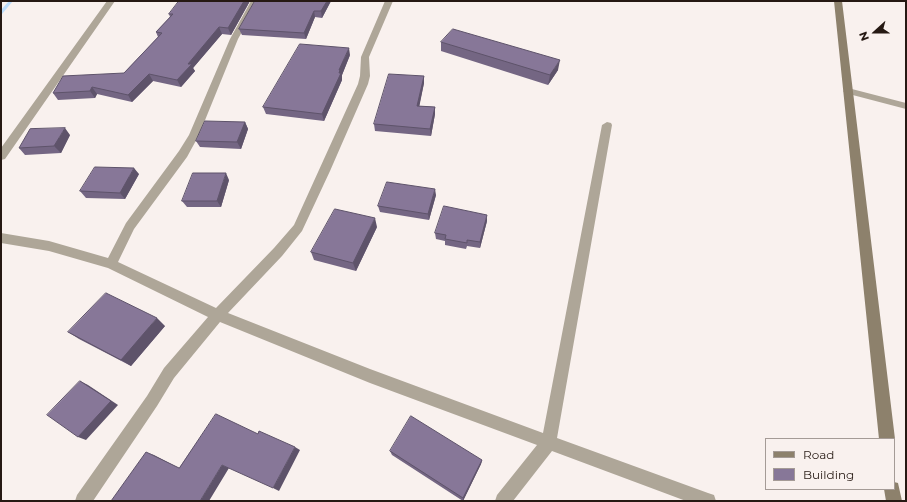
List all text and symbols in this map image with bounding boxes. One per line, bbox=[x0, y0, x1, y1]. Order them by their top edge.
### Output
north arrow bbox=[855, 12, 895, 52]
text: N bbox=[856, 30, 872, 43]
legend bbox=[765, 438, 895, 490]
text: Road bbox=[803, 447, 834, 462]
text: Building bbox=[803, 467, 854, 482]

